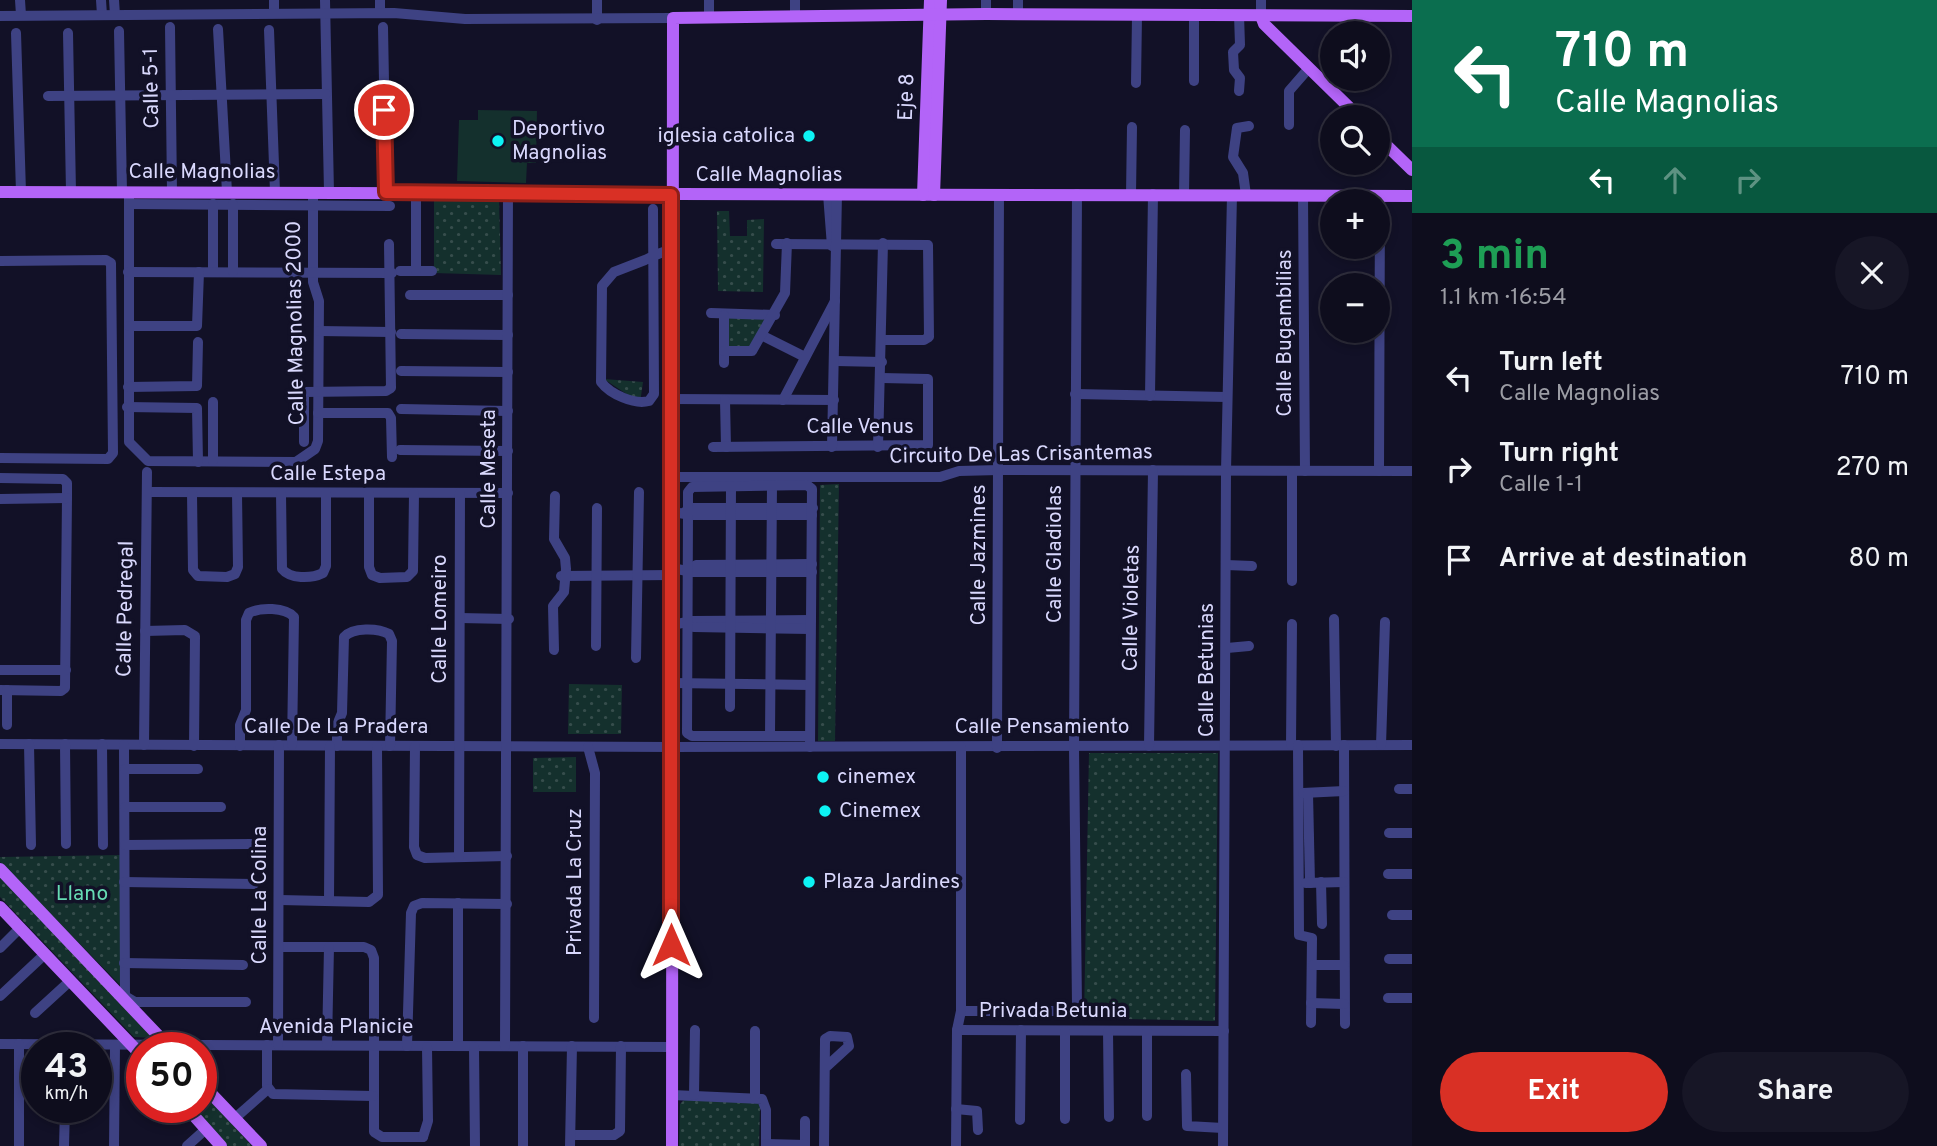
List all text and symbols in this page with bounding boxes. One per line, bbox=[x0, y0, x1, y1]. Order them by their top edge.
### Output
map controls bbox=[1320, 21, 1390, 343]
button: sound bbox=[1320, 21, 1390, 91]
text: 710 m bbox=[1555, 23, 1689, 85]
icon: left bbox=[1440, 28, 1531, 119]
street label: Calle 5-1 bbox=[138, 47, 166, 129]
street label: Eje 8 bbox=[893, 73, 921, 121]
pin bbox=[354, 80, 414, 140]
text: Calle Magnolias bbox=[1555, 84, 1779, 124]
icon: arrive bbox=[365, 91, 403, 129]
button: search bbox=[1320, 105, 1390, 175]
place label: Deportivo Magnolias bbox=[512, 116, 607, 167]
place label: iglesia catolica bbox=[657, 123, 795, 150]
marker: iglesia catolica bbox=[801, 128, 817, 144]
marker: Deportivo Magnolias bbox=[490, 133, 506, 149]
street label: Calle Magnolias bbox=[128, 159, 276, 186]
icon: left bbox=[1583, 161, 1621, 199]
icon: ahead bbox=[1656, 161, 1694, 199]
icon: right bbox=[1729, 161, 1767, 199]
street label: Calle Magnolias bbox=[695, 162, 843, 189]
button: + bbox=[1320, 189, 1390, 259]
street label: Calle Magnolias 2000 bbox=[281, 220, 311, 426]
text: 3 min bbox=[1440, 231, 1549, 284]
button: close bbox=[1835, 236, 1909, 310]
street label: Calle Bugambilias bbox=[1272, 249, 1299, 417]
button: − bbox=[1320, 273, 1390, 343]
text: 1.1 km · 16:54 bbox=[1440, 284, 1567, 313]
text: Turn left bbox=[1499, 347, 1603, 380]
icon: left bbox=[1440, 359, 1478, 397]
text: 710 m bbox=[1840, 361, 1909, 394]
text: Calle Magnolias bbox=[1499, 380, 1660, 409]
street label: Calle Meseta bbox=[476, 409, 503, 529]
street label: Calle Venus bbox=[806, 414, 914, 441]
text: Turn right bbox=[1499, 438, 1619, 471]
street label: Circuito De Las Crisantemas bbox=[889, 439, 1153, 471]
icon: right bbox=[1440, 450, 1478, 488]
text: 270 m bbox=[1836, 452, 1909, 485]
street label: Calle Estepa bbox=[270, 461, 386, 488]
text: Calle 1-1 bbox=[1499, 471, 1583, 500]
street label: Calle Jazmines bbox=[966, 484, 993, 626]
street label: Calle Gladiolas bbox=[1042, 485, 1069, 623]
street label: Calle Pedregal bbox=[111, 541, 141, 677]
icon: arrive bbox=[1440, 541, 1478, 579]
text: Arrive at destination bbox=[1499, 543, 1747, 576]
text: 80 m bbox=[1849, 543, 1909, 576]
street label: Calle Violetas bbox=[1117, 544, 1147, 672]
street label: Calle Lomeiro bbox=[427, 554, 454, 684]
street label: Calle Betunias bbox=[1194, 603, 1221, 737]
street label: Calle De La Pradera bbox=[244, 714, 428, 741]
street label: Calle Pensamiento bbox=[954, 714, 1130, 741]
place label: cinemex bbox=[837, 764, 916, 791]
marker: cinemex bbox=[815, 769, 831, 785]
place label: Cinemex bbox=[839, 798, 921, 825]
marker: Cinemex bbox=[817, 803, 833, 819]
street label: Privada La Cruz bbox=[562, 808, 589, 956]
street label: Calle La Colina bbox=[247, 826, 274, 964]
place label: Plaza Jardines bbox=[823, 869, 960, 896]
marker: Plaza Jardines bbox=[801, 874, 817, 890]
park label: Llano bbox=[56, 881, 108, 908]
position arrow bbox=[634, 908, 708, 982]
street label: Privada Betunia bbox=[979, 998, 1127, 1025]
street label: Avenida Planicie bbox=[259, 1014, 413, 1041]
speed limit sign: 50 bbox=[126, 1032, 217, 1123]
text: 43 bbox=[45, 1046, 88, 1090]
button: Exit bbox=[1440, 1052, 1668, 1132]
button: Share bbox=[1682, 1052, 1909, 1132]
text: km/h bbox=[45, 1083, 88, 1106]

